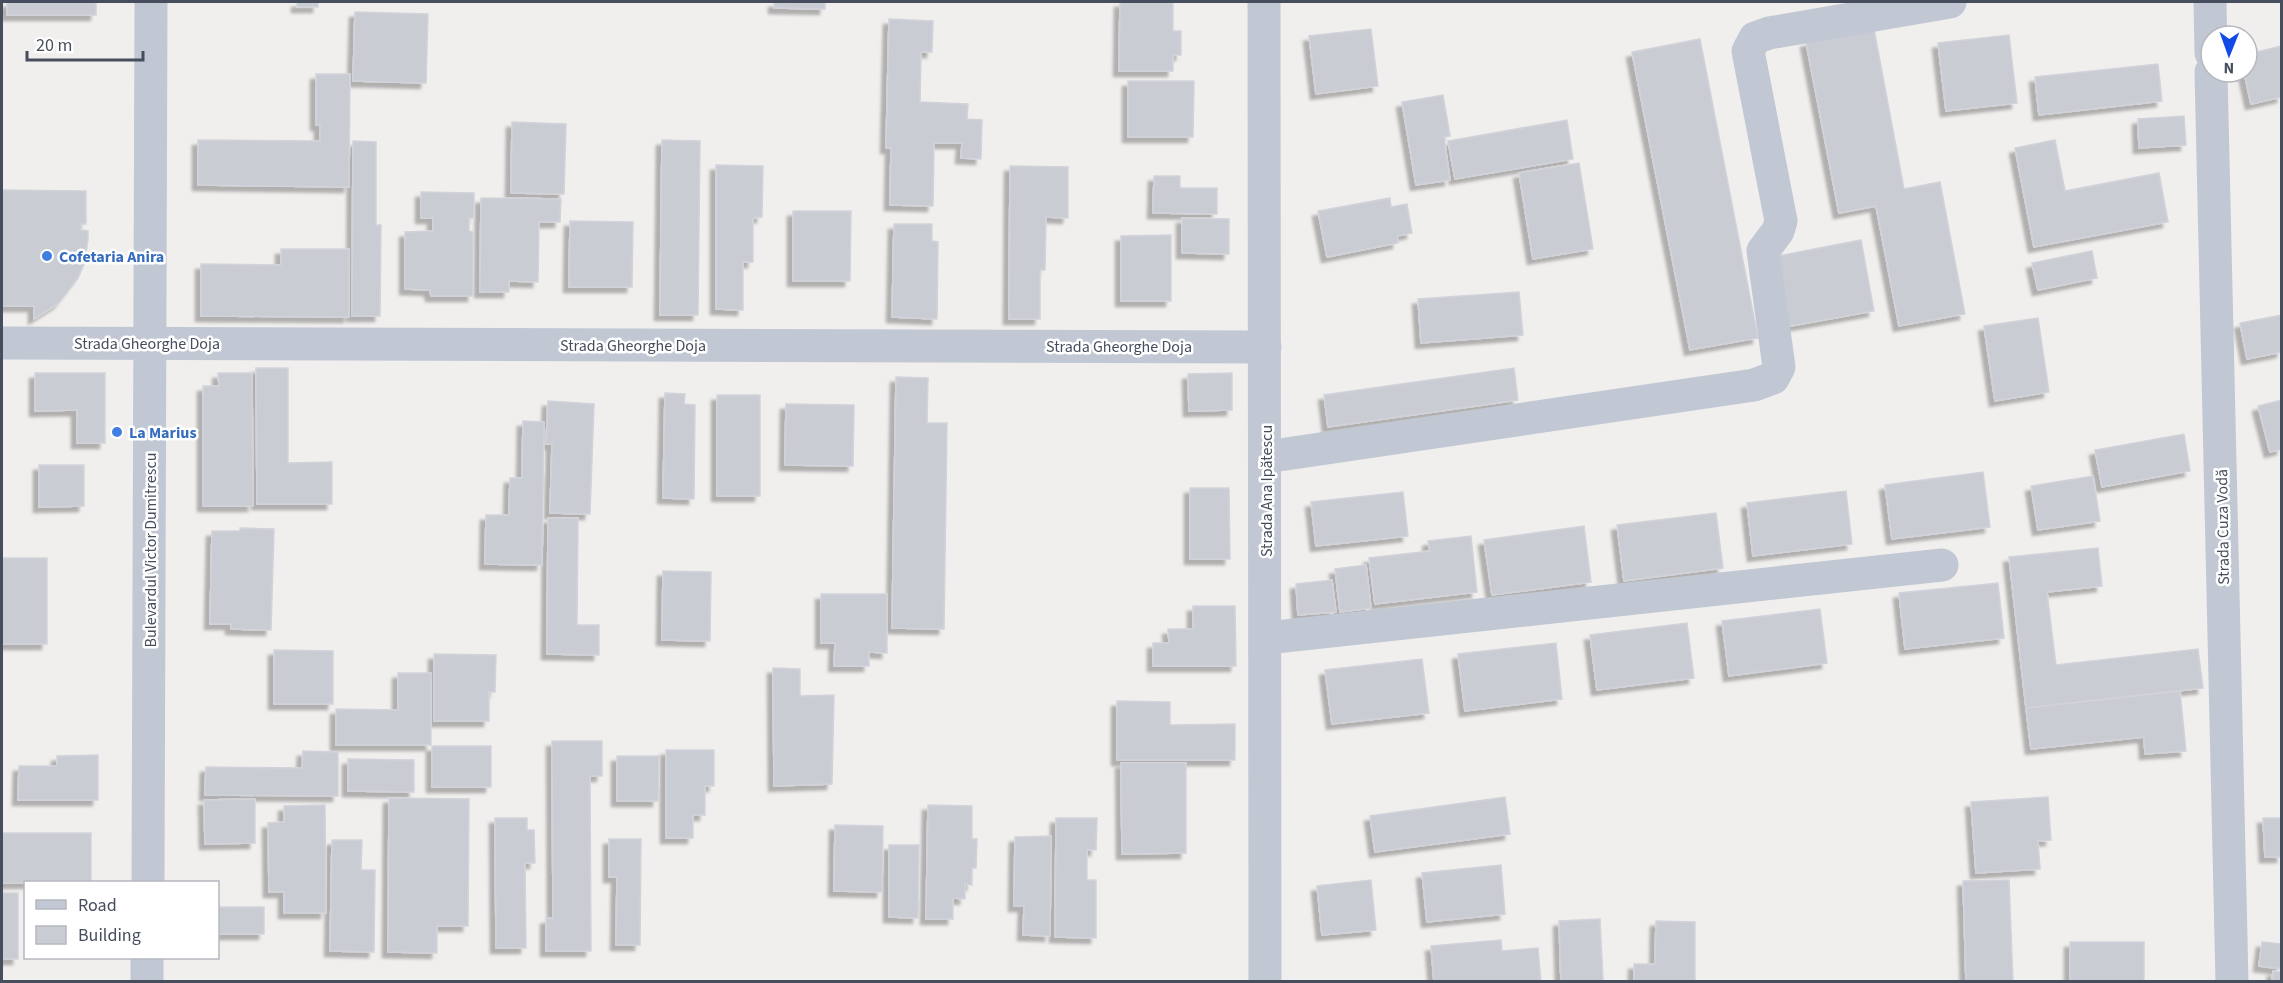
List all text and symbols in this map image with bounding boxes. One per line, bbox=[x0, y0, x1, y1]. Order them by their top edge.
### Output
scale bar bbox=[27, 24, 142, 62]
north arrow bbox=[2199, 24, 2259, 84]
text: 20 m bbox=[36, 33, 72, 58]
text: N bbox=[2223, 57, 2234, 79]
place label: Cofetaria Anira bbox=[59, 246, 164, 268]
marker: Cofetaria Anira bbox=[40, 249, 54, 263]
street label: Strada Gheorghe Doja bbox=[74, 333, 220, 355]
street label: Strada Gheorghe Doja bbox=[560, 335, 706, 357]
street label: Strada Gheorghe Doja bbox=[1046, 336, 1192, 358]
place label: La Marius bbox=[129, 422, 197, 444]
marker: La Marius bbox=[110, 425, 124, 439]
street label: Strada Ana Ipătescu bbox=[1256, 425, 1278, 557]
street label: Bulevardul Victor Dumitrescu bbox=[140, 453, 162, 647]
street label: Strada Cuza Vodă bbox=[2211, 469, 2235, 585]
legend bbox=[24, 881, 219, 959]
text: Road bbox=[78, 893, 117, 918]
text: Building bbox=[78, 923, 141, 948]

